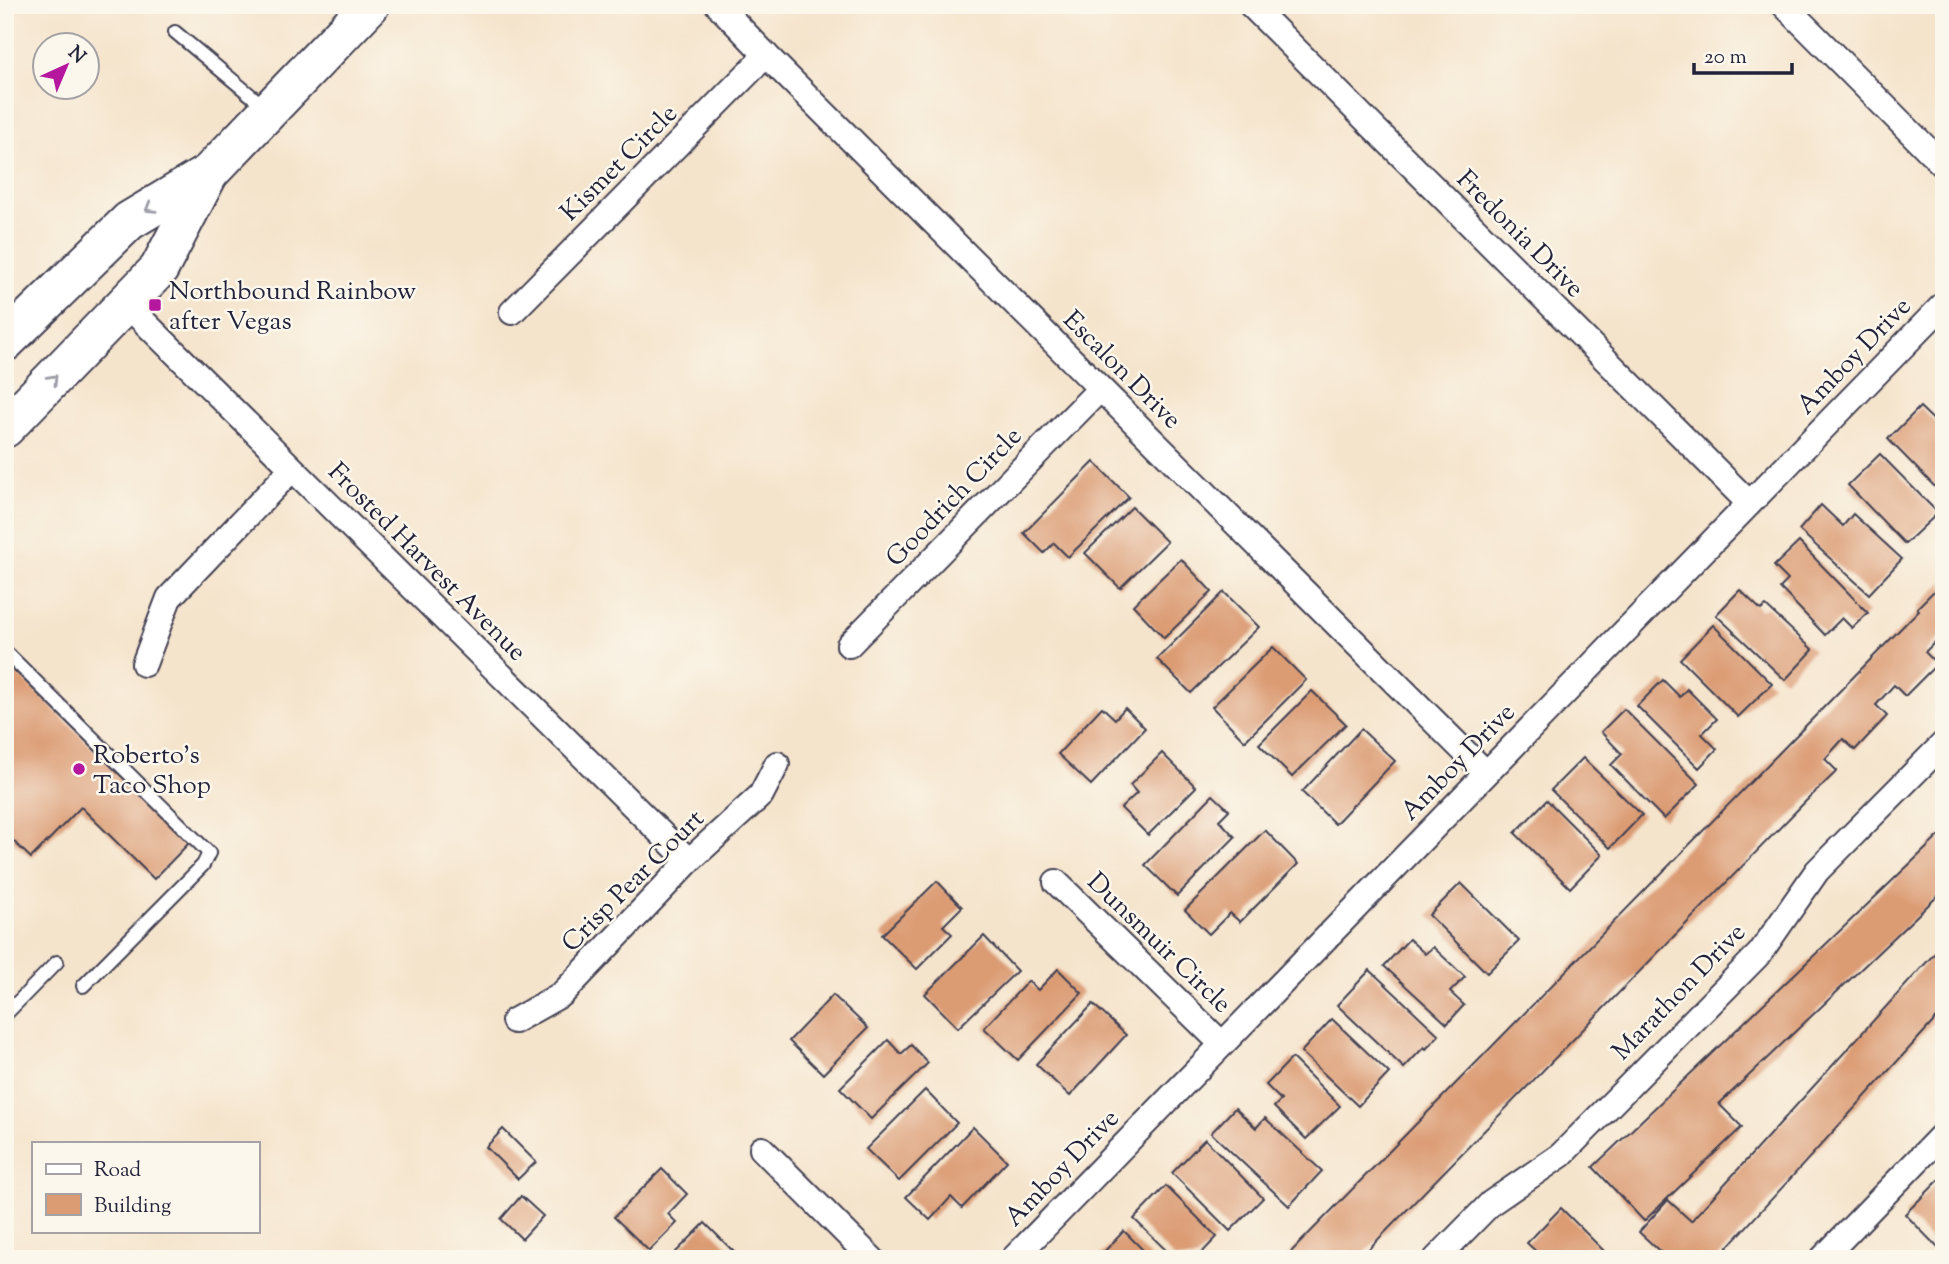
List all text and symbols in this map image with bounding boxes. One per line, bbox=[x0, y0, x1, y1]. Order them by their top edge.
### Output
north arrow bbox=[32, 32, 102, 102]
scale bar bbox=[1694, 32, 1792, 76]
text: N bbox=[61, 41, 91, 71]
text: 20 m bbox=[1704, 43, 1747, 73]
street label: Kismet Circle bbox=[553, 97, 687, 231]
street label: Fredonia Drive bbox=[1447, 163, 1591, 307]
one-way arrow bbox=[145, 200, 158, 213]
place label: Northbound Rainbow after Vegas bbox=[169, 274, 416, 341]
street label: Amboy Drive bbox=[1789, 290, 1921, 424]
marker: Northbound Rainbow after Vegas bbox=[147, 297, 163, 313]
street label: Escalon Drive bbox=[1054, 303, 1189, 438]
one-way arrow bbox=[44, 375, 57, 388]
street label: Goodrich Circle bbox=[878, 419, 1031, 576]
street label: Frosted Harvest Avenue bbox=[318, 455, 534, 671]
street label: Amboy Drive bbox=[1393, 696, 1525, 830]
place label: Roberto's Taco Shop bbox=[93, 738, 211, 805]
marker: Roberto's Taco Shop bbox=[71, 761, 87, 777]
street label: Crisp Pear Court bbox=[554, 802, 714, 962]
street label: Dunsmuir Circle bbox=[1078, 865, 1239, 1022]
street label: Marathon Drive bbox=[1604, 916, 1755, 1070]
street label: Amboy Drive bbox=[997, 1102, 1129, 1236]
legend bbox=[32, 1142, 259, 1232]
text: Road bbox=[94, 1156, 141, 1186]
text: Building bbox=[94, 1192, 171, 1222]

